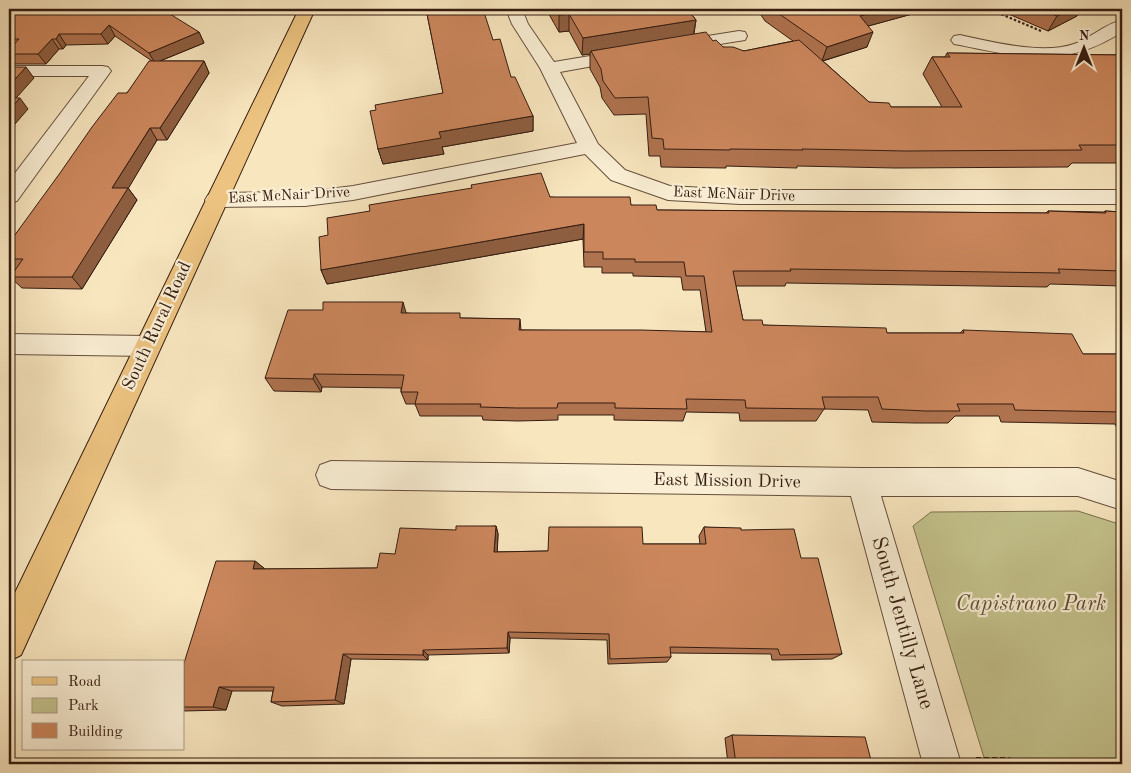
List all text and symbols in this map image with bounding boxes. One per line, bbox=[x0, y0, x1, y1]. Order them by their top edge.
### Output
north arrow bbox=[1058, 22, 1108, 72]
text: N bbox=[1079, 29, 1090, 43]
street label: East McNair Drive bbox=[228, 185, 351, 207]
street label: East McNair Drive bbox=[673, 185, 795, 205]
street label: South Rural Road bbox=[119, 259, 195, 393]
street label: East Mission Drive bbox=[653, 471, 801, 491]
street label: South Jentilly Lane bbox=[867, 534, 937, 712]
park label: Capistrano Park bbox=[956, 594, 1106, 615]
legend bbox=[22, 660, 185, 750]
text: Road bbox=[68, 675, 102, 690]
text: Park bbox=[68, 699, 99, 714]
text: Building bbox=[68, 725, 123, 740]

